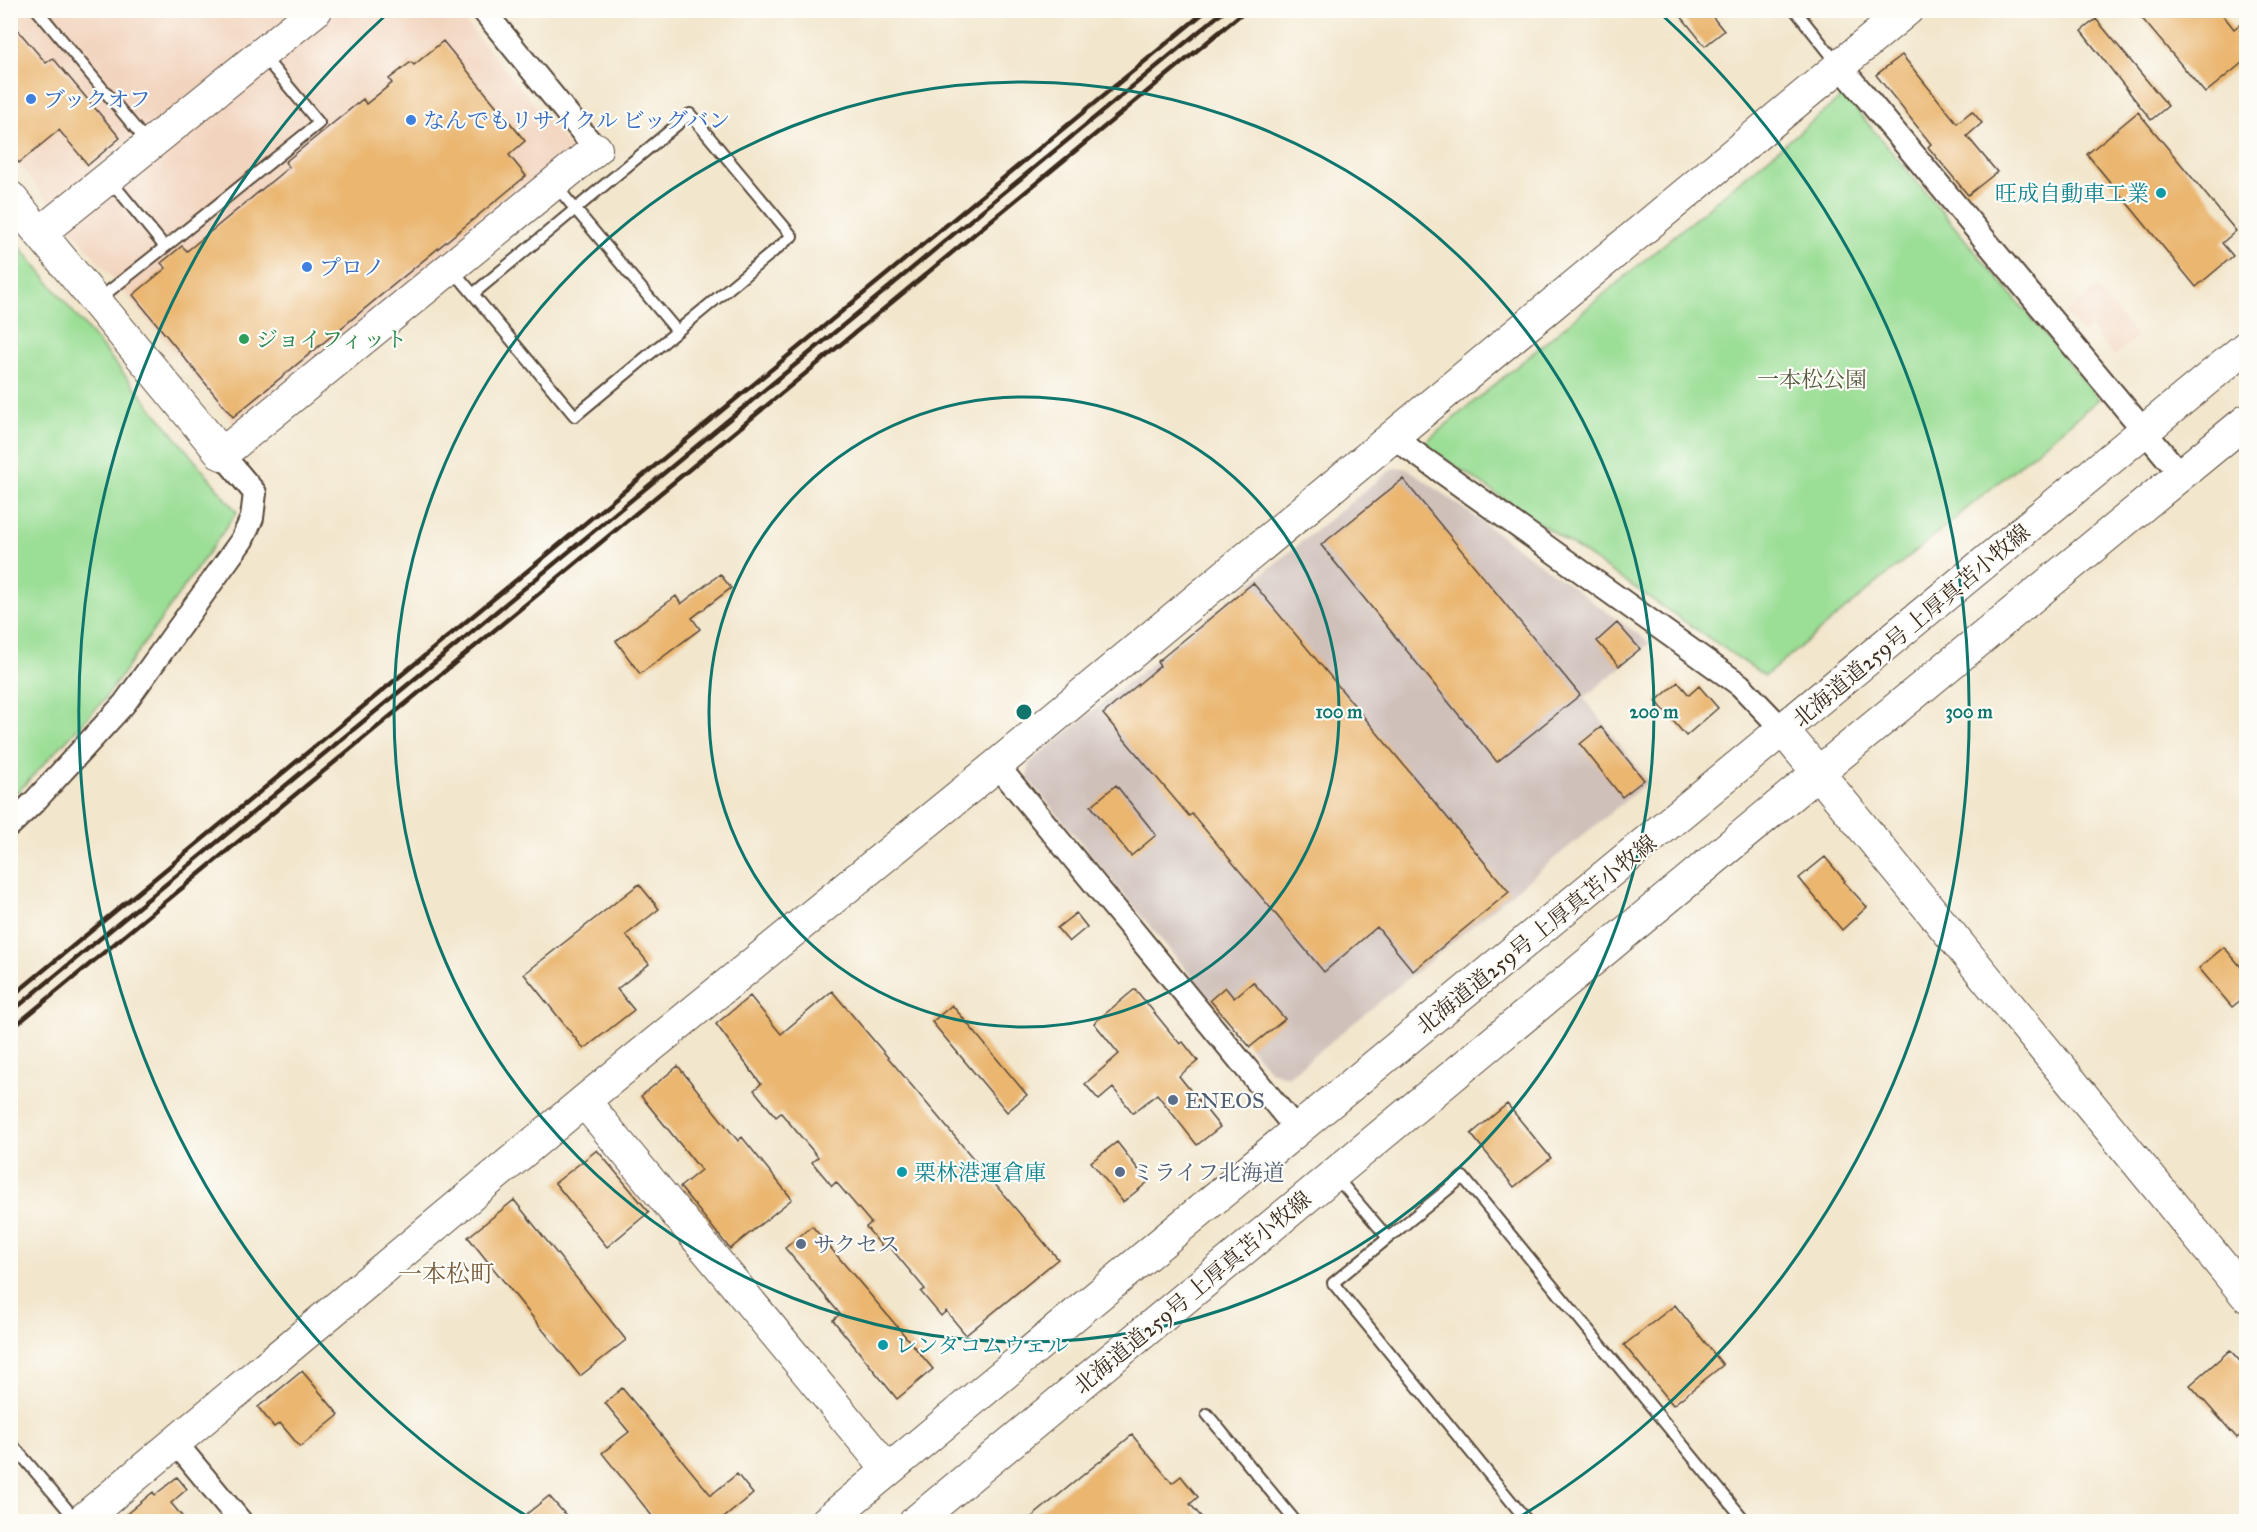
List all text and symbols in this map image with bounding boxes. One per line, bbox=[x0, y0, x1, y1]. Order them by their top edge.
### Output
place label: ブックオフ bbox=[43, 86, 151, 113]
marker: ブックオフ bbox=[24, 92, 38, 106]
place label: なんでもリサイクル ビッグバン bbox=[423, 107, 730, 134]
marker: なんでもリサイクル ビッグバン bbox=[404, 113, 418, 127]
place label: 旺成自動車工業 bbox=[1995, 180, 2149, 207]
marker: 旺成自動車工業 bbox=[2154, 186, 2168, 200]
place label: プロノ bbox=[319, 254, 385, 281]
marker: プロノ bbox=[300, 260, 314, 274]
place label: ジョイフィット bbox=[256, 326, 407, 353]
marker: ジョイフィット bbox=[237, 332, 251, 346]
park label: 一本松公園 bbox=[1757, 366, 1867, 393]
street label: 北海道道259号 上厚真苫小牧線 bbox=[1787, 518, 2035, 733]
text: 100 m bbox=[1316, 701, 1363, 723]
text: 200 m bbox=[1630, 701, 1679, 723]
text: 300 m bbox=[1945, 701, 1993, 724]
centre of rings bbox=[1014, 702, 1034, 722]
street label: 北海道道259号 上厚真苫小牧線 bbox=[1411, 829, 1662, 1040]
place label: ENEOS bbox=[1185, 1087, 1265, 1114]
marker: ENEOS bbox=[1166, 1093, 1180, 1107]
place label: 栗林港運倉庫 bbox=[914, 1159, 1046, 1186]
place label: ミライフ北海道 bbox=[1132, 1159, 1285, 1186]
marker: 栗林港運倉庫 bbox=[895, 1165, 909, 1179]
marker: ミライフ北海道 bbox=[1113, 1165, 1127, 1179]
street label: 北海道道259号 上厚真苫小牧線 bbox=[1068, 1185, 1316, 1400]
place label: サクセス bbox=[813, 1231, 900, 1258]
marker: サクセス bbox=[794, 1237, 808, 1251]
district label: 一本松町 bbox=[398, 1259, 494, 1289]
place label: レンタコムウェル bbox=[895, 1332, 1069, 1359]
marker: レンタコムウェル bbox=[876, 1338, 890, 1352]

